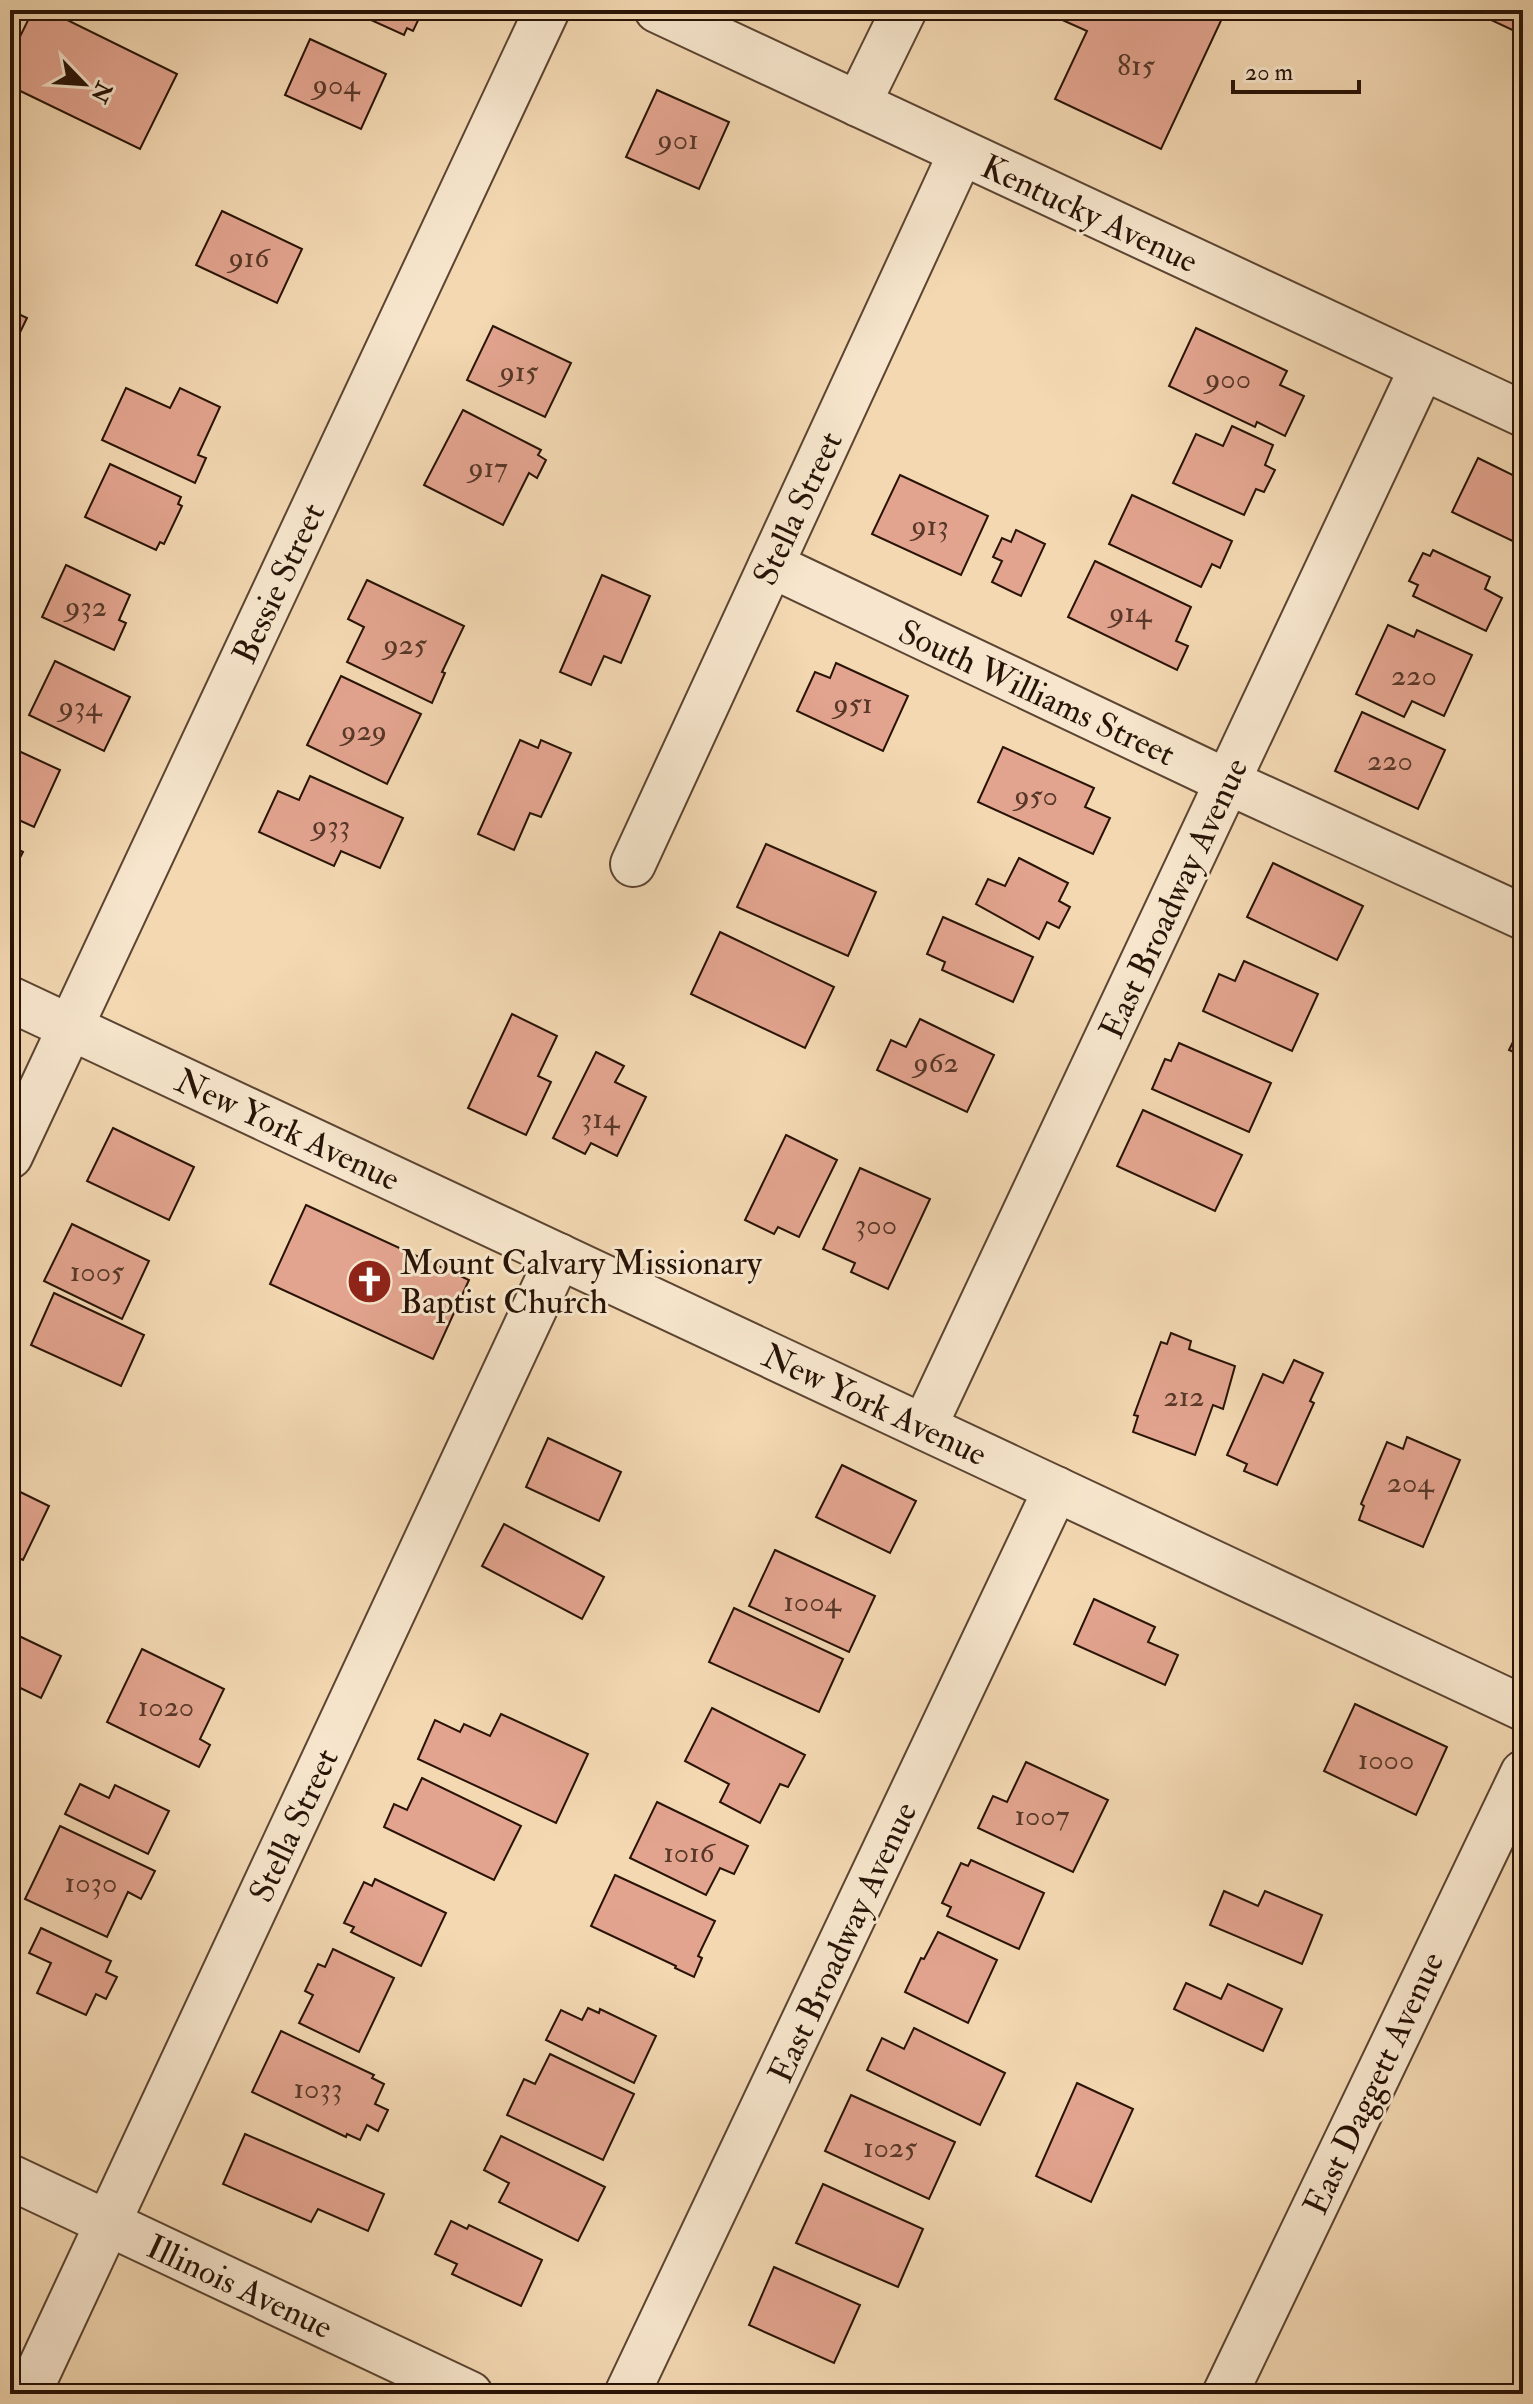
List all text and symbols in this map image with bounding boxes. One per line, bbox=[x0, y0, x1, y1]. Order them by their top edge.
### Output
north arrow bbox=[44, 44, 124, 124]
scale bar bbox=[1233, 44, 1359, 94]
house number: 815 bbox=[1117, 47, 1156, 84]
text: 20 m bbox=[1245, 57, 1294, 88]
house number: 904 bbox=[311, 66, 361, 103]
text: N bbox=[84, 76, 118, 107]
house number: 901 bbox=[655, 121, 699, 158]
street label: Kentucky Avenue bbox=[974, 145, 1204, 283]
house number: 916 bbox=[227, 239, 271, 276]
house number: 915 bbox=[497, 353, 539, 390]
house number: 900 bbox=[1203, 360, 1251, 397]
street label: Stella Street bbox=[744, 425, 853, 592]
house number: 917 bbox=[466, 449, 508, 486]
street label: Bessie Street bbox=[224, 497, 335, 671]
house number: 913 bbox=[909, 507, 949, 544]
house number: 932 bbox=[63, 588, 107, 625]
house number: 914 bbox=[1107, 594, 1153, 631]
street label: South Williams Street bbox=[891, 610, 1181, 776]
house number: 925 bbox=[381, 626, 428, 663]
house number: 220 bbox=[1391, 657, 1437, 694]
house number: 951 bbox=[831, 685, 873, 722]
house number: 934 bbox=[57, 688, 103, 725]
house number: 929 bbox=[339, 712, 387, 749]
house number: 220 bbox=[1367, 742, 1413, 779]
street label: East Broadway Avenue bbox=[1090, 751, 1258, 1046]
house number: 950 bbox=[1012, 777, 1058, 814]
house number: 933 bbox=[310, 807, 350, 844]
house number: 962 bbox=[911, 1044, 959, 1081]
street label: New York Avenue bbox=[168, 1060, 407, 1201]
house number: 314 bbox=[581, 1100, 621, 1137]
house number: 300 bbox=[855, 1206, 897, 1243]
place label: Mount Calvary Missionary Baptist Church bbox=[400, 1242, 763, 1324]
house number: 1005 bbox=[70, 1253, 125, 1290]
church icon: Mount Calvary Missionary Baptist Church bbox=[345, 1258, 393, 1306]
street label: New York Avenue bbox=[755, 1335, 994, 1476]
house number: 212 bbox=[1163, 1378, 1205, 1415]
house number: 204 bbox=[1387, 1464, 1435, 1501]
house number: 1004 bbox=[783, 1583, 843, 1620]
house number: 1020 bbox=[138, 1688, 194, 1725]
house number: 1000 bbox=[1358, 1741, 1414, 1778]
street label: Stella Street bbox=[240, 1742, 349, 1909]
street label: East Broadway Avenue bbox=[759, 1795, 927, 2090]
house number: 1007 bbox=[1014, 1797, 1070, 1834]
house number: 1016 bbox=[663, 1834, 717, 1871]
house number: 1030 bbox=[65, 1864, 117, 1901]
street label: East Daggett Avenue bbox=[1295, 1945, 1454, 2222]
house number: 1033 bbox=[294, 2070, 342, 2107]
house number: 1025 bbox=[863, 2129, 918, 2166]
street label: Illinois Avenue bbox=[140, 2226, 339, 2349]

